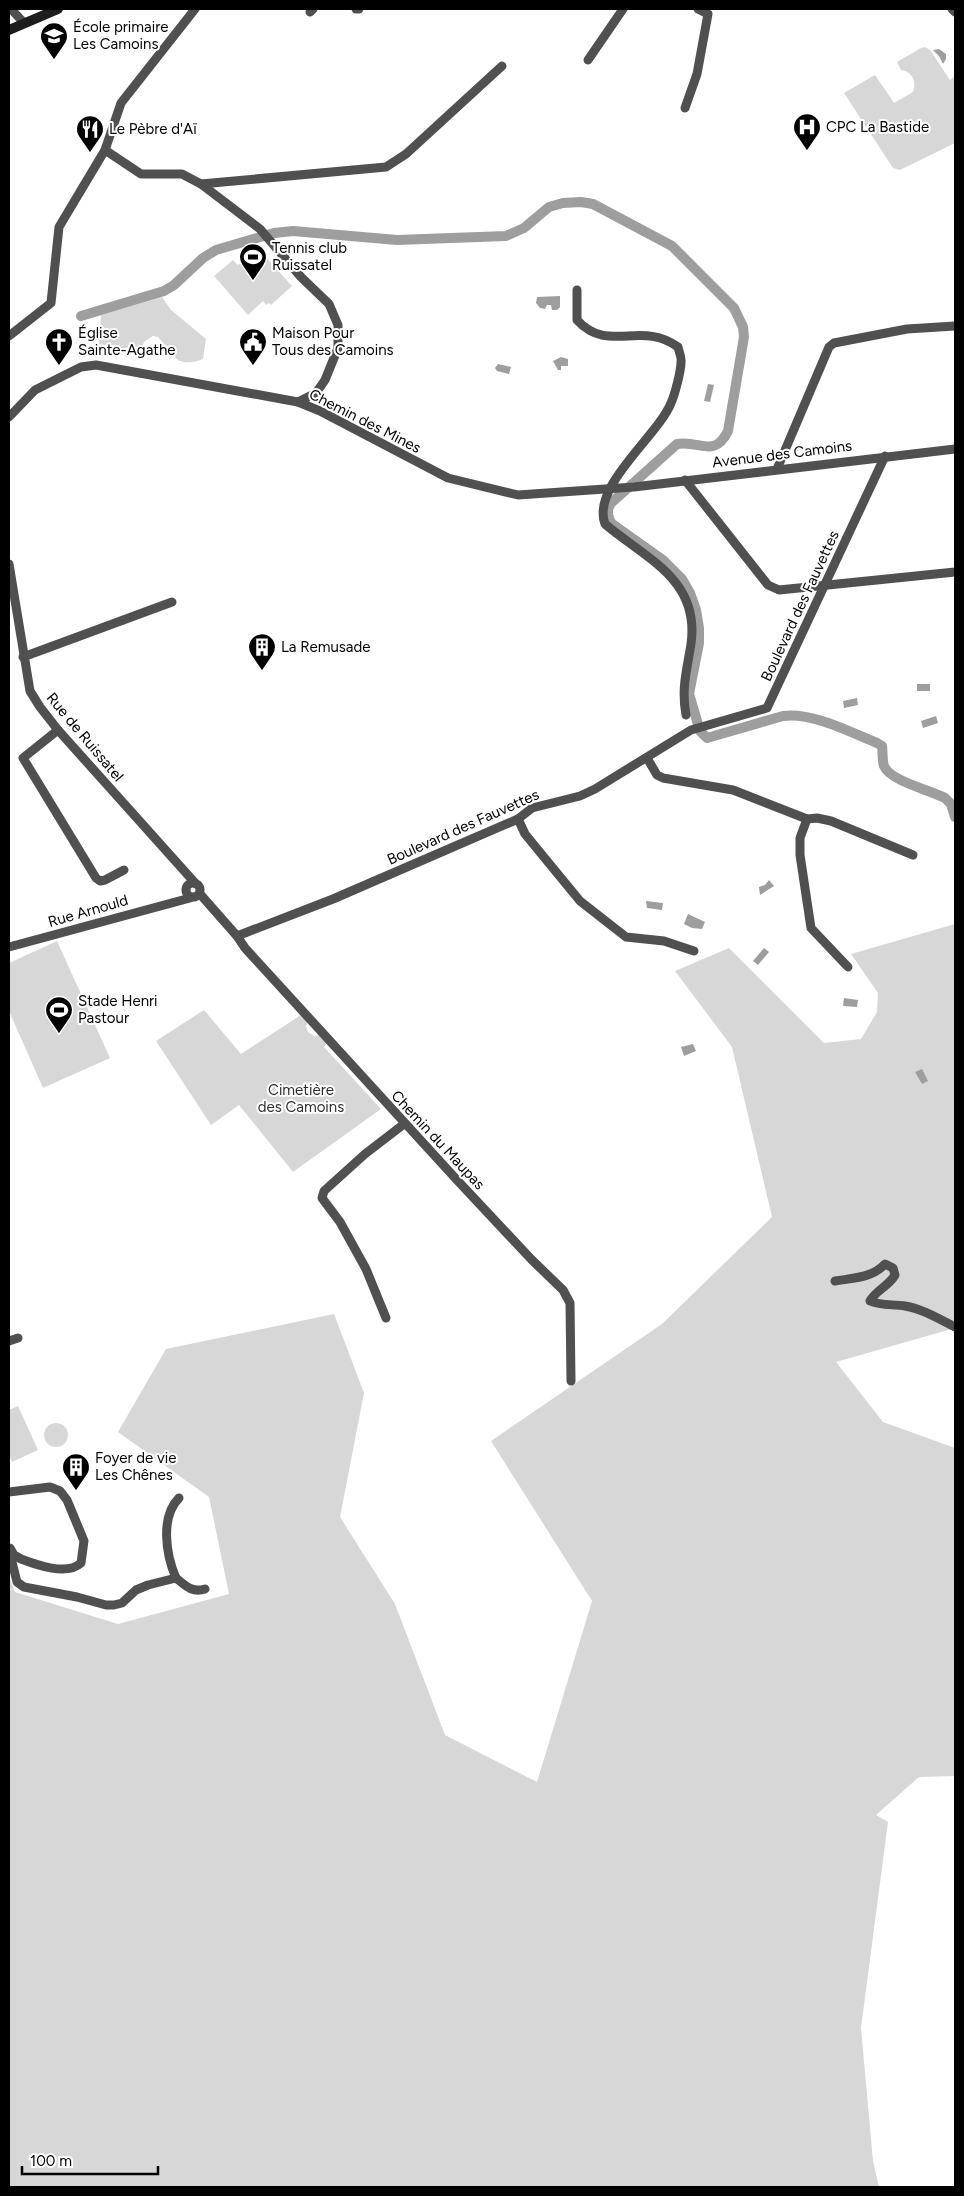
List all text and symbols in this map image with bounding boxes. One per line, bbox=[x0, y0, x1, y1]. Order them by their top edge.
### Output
place label: École primaire Les Camoins bbox=[73, 18, 168, 53]
school or university icon: École primaire Les Camoins bbox=[39, 21, 69, 60]
hospital icon: CPC La Bastide bbox=[792, 112, 822, 151]
restaurant icon: Le Pèbre d'Aï bbox=[75, 114, 105, 153]
place label: CPC La Bastide bbox=[826, 118, 929, 136]
place label: Le Pèbre d'Aï bbox=[109, 120, 197, 138]
place label: Tennis club Ruissatel bbox=[272, 239, 347, 274]
sports icon: Tennis club Ruissatel bbox=[238, 242, 268, 281]
place label: Église Sainte-Agathe bbox=[78, 324, 176, 359]
place label: Maison Pour Tous des Camoins bbox=[272, 324, 394, 359]
church icon: Église Sainte-Agathe bbox=[44, 327, 74, 366]
public building icon: Maison Pour Tous des Camoins bbox=[238, 327, 268, 366]
street label: Chemin des Mines bbox=[306, 385, 424, 457]
street label: Avenue des Camoins bbox=[711, 436, 853, 472]
street label: Boulevard des Fauvettes bbox=[757, 528, 843, 684]
building icon: La Remusade bbox=[247, 632, 277, 671]
place label: La Remusade bbox=[281, 638, 371, 656]
street label: Rue de Ruissatel bbox=[43, 689, 127, 785]
street label: Boulevard des Fauvettes bbox=[384, 785, 542, 869]
street label: Rue Arnould bbox=[46, 891, 130, 931]
place label: Stade Henri Pastour bbox=[78, 992, 158, 1027]
sports icon: Stade Henri Pastour bbox=[44, 995, 74, 1034]
park label: Cimetière des Camoins bbox=[258, 1081, 344, 1116]
street label: Chemin du Maupas bbox=[388, 1087, 488, 1193]
place label: Foyer de vie Les Chênes bbox=[95, 1449, 176, 1484]
building icon: Foyer de vie Les Chênes bbox=[61, 1452, 91, 1491]
scale bar bbox=[22, 2144, 159, 2176]
text: 100 m bbox=[30, 2152, 72, 2170]

